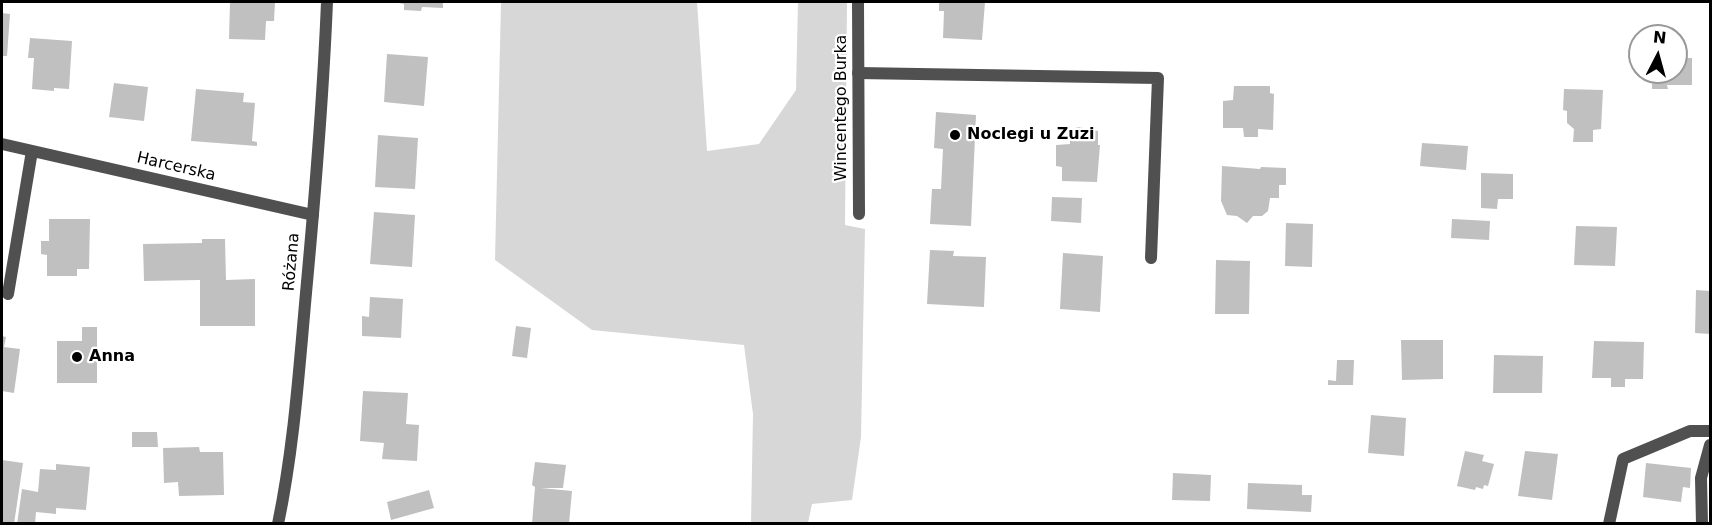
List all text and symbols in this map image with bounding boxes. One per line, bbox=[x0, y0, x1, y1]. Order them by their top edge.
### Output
north arrow bbox=[1628, 24, 1688, 84]
text: N bbox=[1652, 27, 1667, 48]
street label: Wincentego Burka bbox=[832, 35, 852, 181]
place label: Noclegi u Zuzi bbox=[967, 125, 1094, 145]
marker: Noclegi u Zuzi bbox=[948, 128, 962, 142]
street label: Harcerska bbox=[135, 149, 217, 185]
street label: Różana bbox=[280, 232, 304, 292]
place label: Anna bbox=[89, 347, 135, 367]
marker: Anna bbox=[70, 350, 84, 364]

